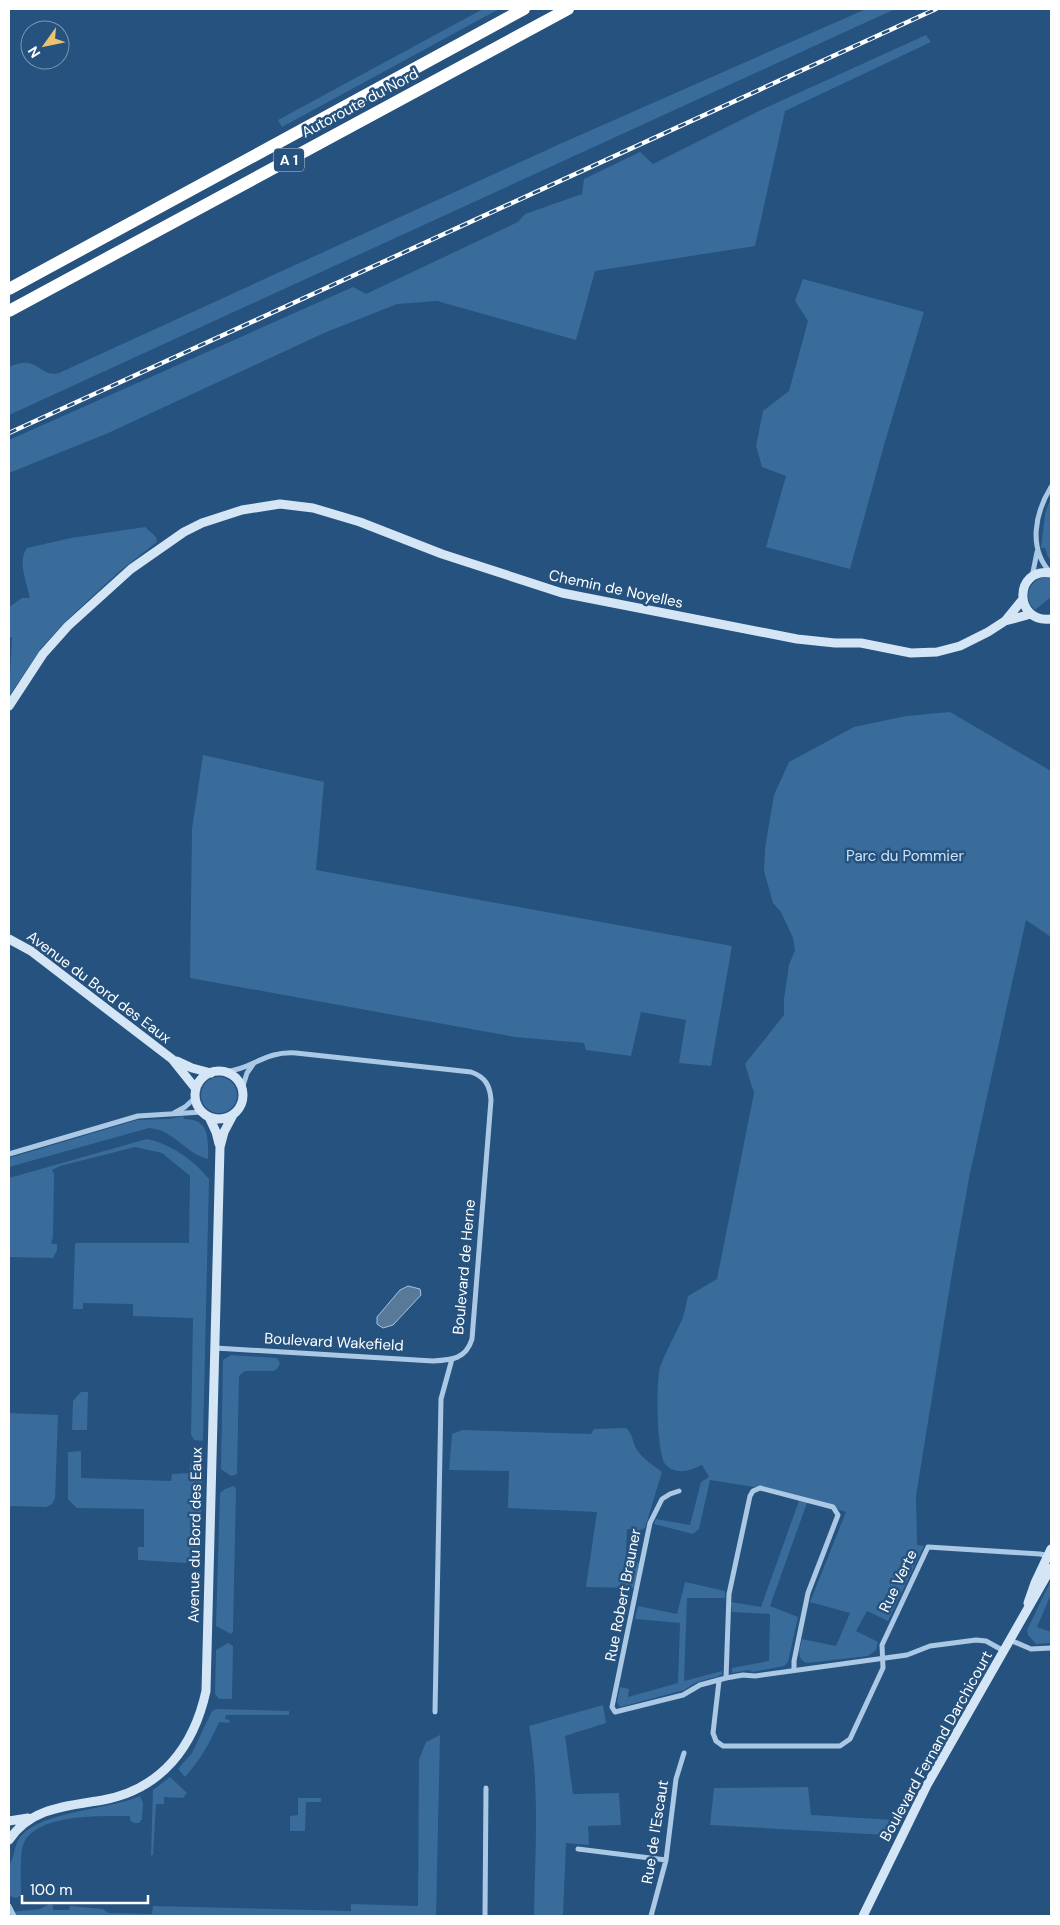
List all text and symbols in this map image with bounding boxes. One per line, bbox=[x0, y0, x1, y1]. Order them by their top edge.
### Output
north arrow bbox=[20, 20, 70, 70]
text: N bbox=[24, 43, 44, 61]
street label: Autoroute du Nord bbox=[298, 64, 422, 142]
road number: A 1 bbox=[274, 148, 304, 172]
street label: Chemin de Noyelles bbox=[547, 565, 685, 613]
park label: Parc du Pommier bbox=[846, 846, 964, 866]
street label: Avenue du Bord des Eaux bbox=[23, 926, 176, 1048]
street label: Boulevard de Herne bbox=[448, 1198, 480, 1336]
street label: Boulevard Wakefield bbox=[264, 1328, 404, 1356]
street label: Avenue du Bord des Eaux bbox=[183, 1446, 207, 1623]
street label: Rue Robert Brauner bbox=[600, 1527, 646, 1663]
street label: Rue Verte bbox=[874, 1546, 922, 1616]
street label: Boulevard Fernand Darchicourt bbox=[875, 1647, 997, 1845]
street label: Rue de l'Escaut bbox=[637, 1779, 673, 1885]
scale bar bbox=[22, 1872, 149, 1904]
text: 100 m bbox=[30, 1880, 73, 1900]

